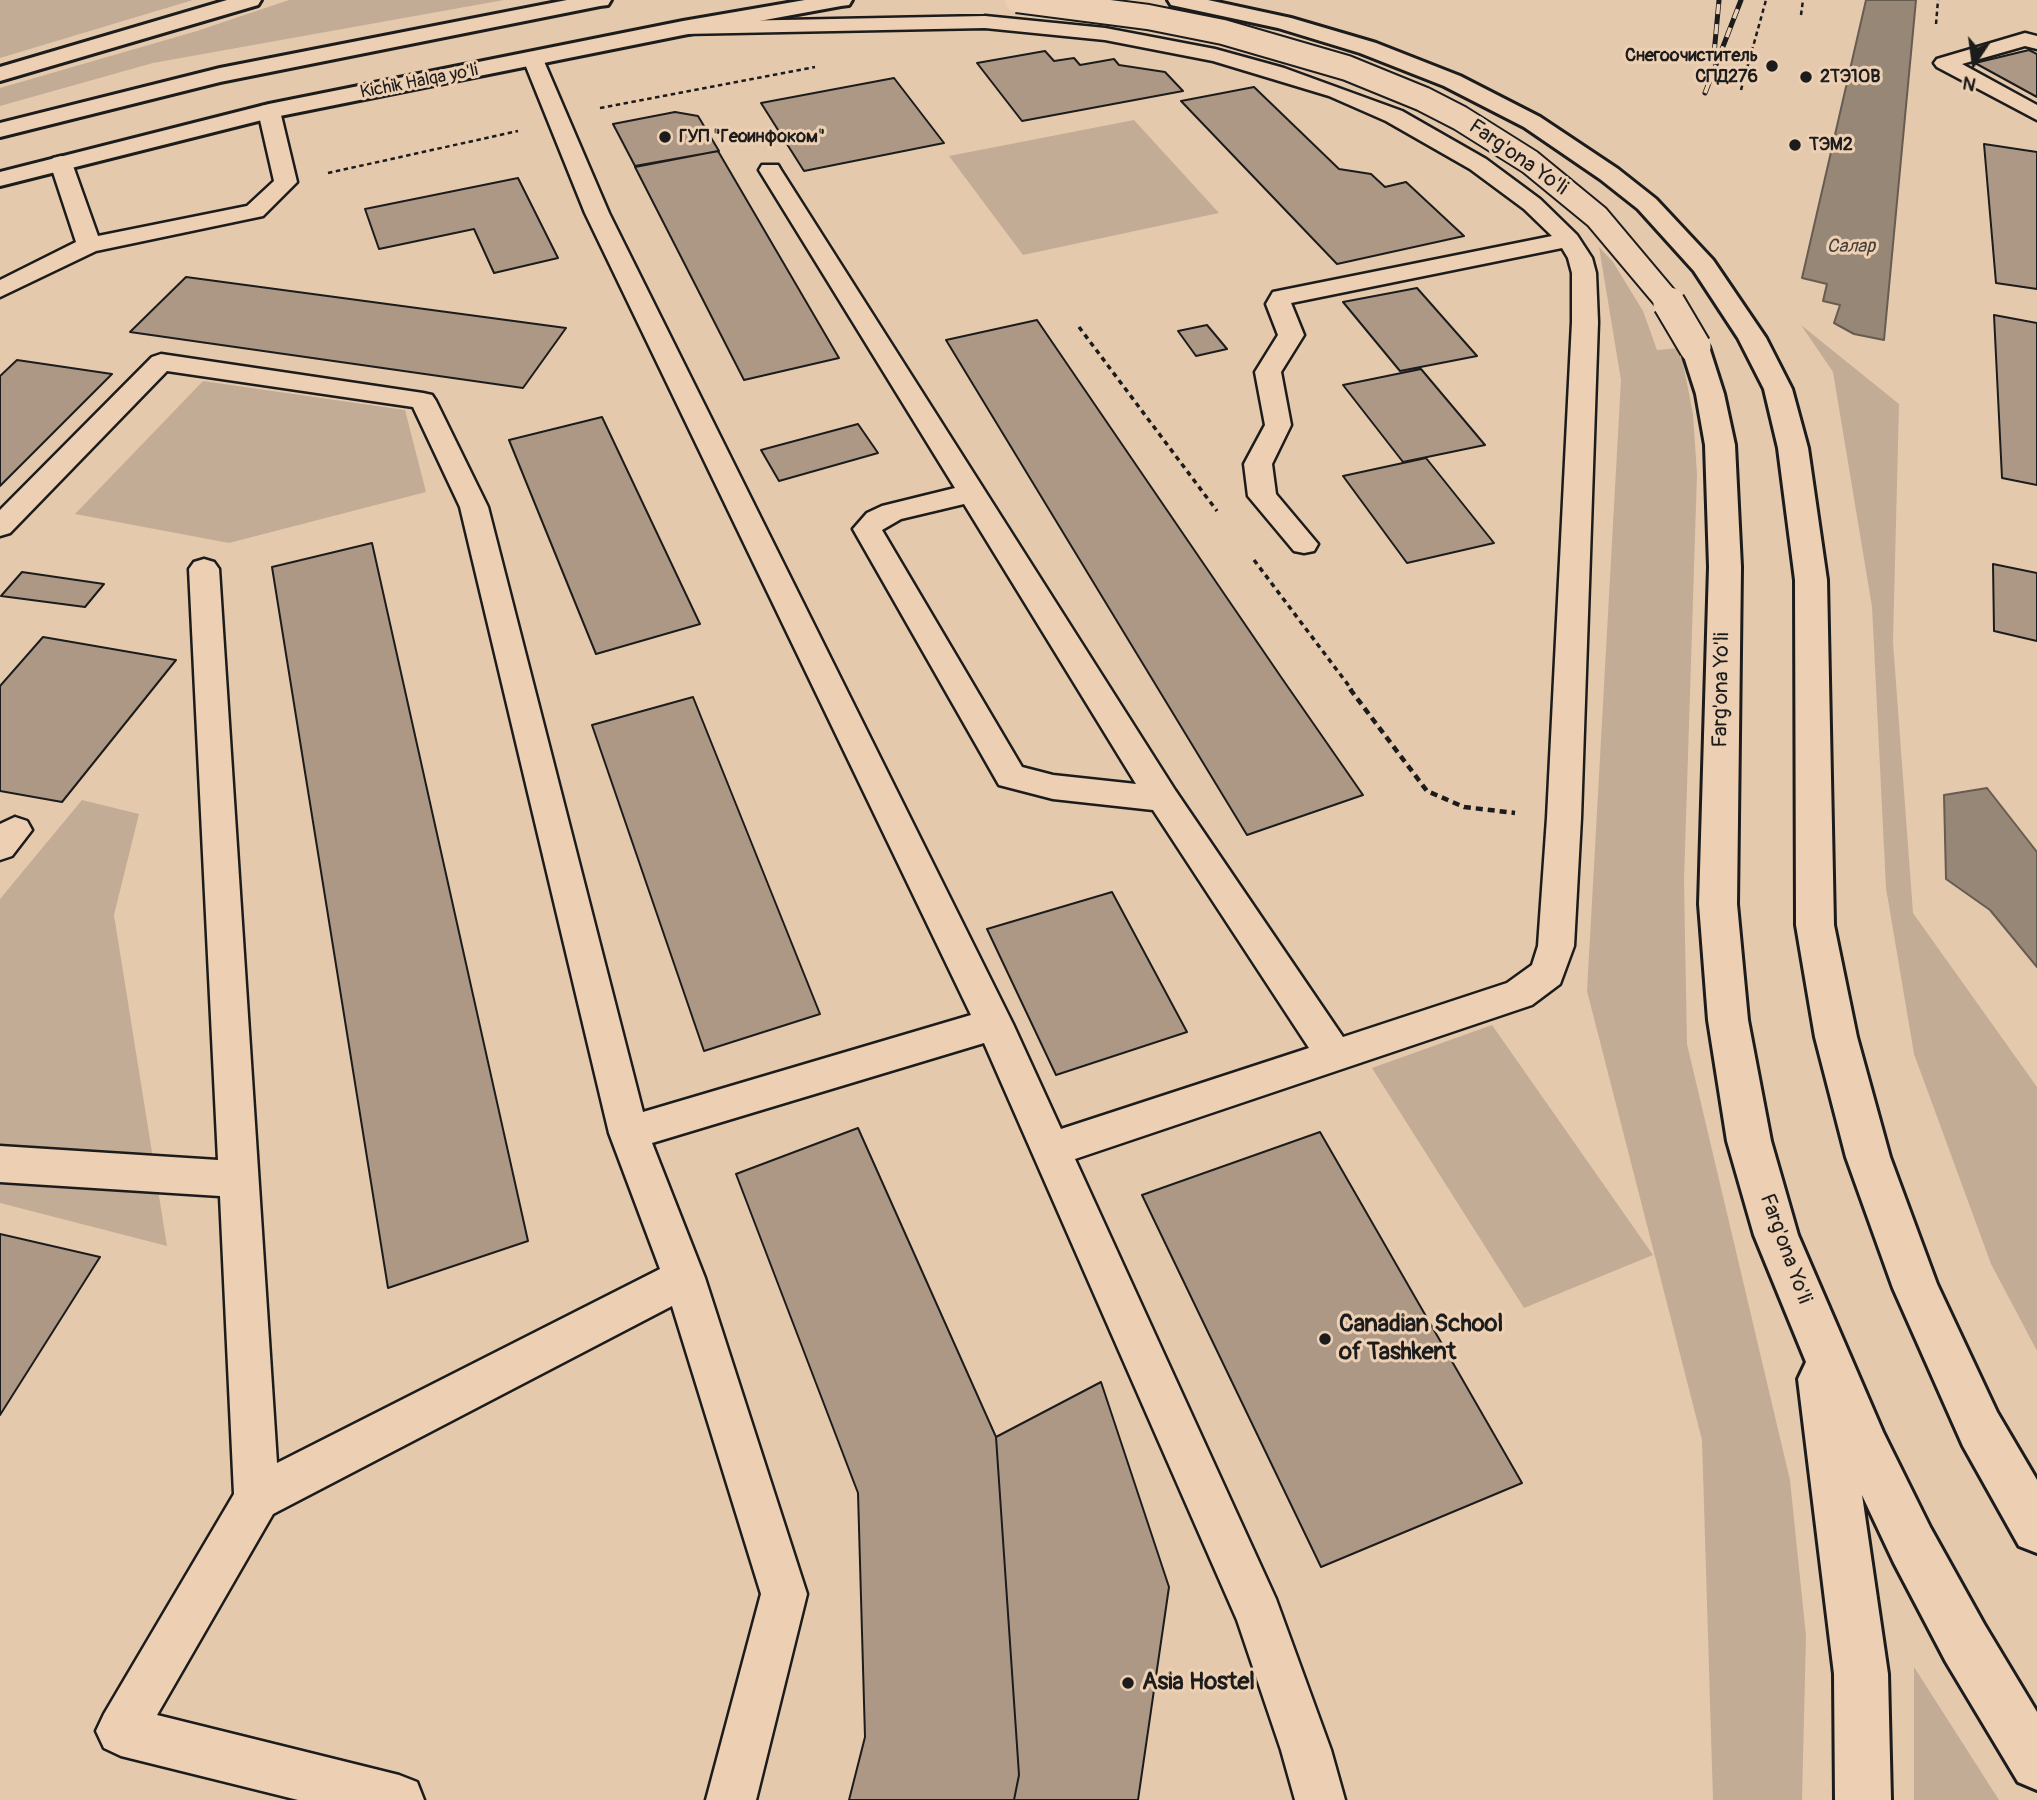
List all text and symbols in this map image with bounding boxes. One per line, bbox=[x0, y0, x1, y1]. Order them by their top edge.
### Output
north arrow bbox=[1939, 28, 2009, 98]
place label: Снегоочиститель СПД276 bbox=[1625, 45, 1758, 88]
marker: Снегоочиститель СПД276 bbox=[1764, 58, 1780, 74]
street label: Kichik Halqa yo'li bbox=[358, 60, 480, 104]
place label: 2ТЭ10В bbox=[1820, 66, 1880, 88]
marker: 2ТЭ10В bbox=[1798, 69, 1814, 85]
text: N bbox=[1960, 70, 1978, 97]
street label: Farg'ona Yo'li bbox=[1464, 115, 1572, 201]
place label: ГУП "Геоинфоком" bbox=[679, 126, 825, 148]
marker: ГУП "Геоинфоком" bbox=[657, 129, 673, 145]
place label: ТЭМ2 bbox=[1809, 134, 1853, 156]
marker: ТЭМ2 bbox=[1787, 137, 1803, 153]
water label: Салар bbox=[1827, 236, 1875, 258]
street label: Farg'ona Yo'li bbox=[1708, 632, 1736, 748]
street label: Farg'ona Yo'li bbox=[1753, 1191, 1817, 1307]
place label: Canadian School of Tashkent bbox=[1339, 1311, 1503, 1367]
marker: Canadian School of Tashkent bbox=[1317, 1331, 1333, 1347]
place label: Asia Hostel bbox=[1142, 1669, 1255, 1697]
marker: Asia Hostel bbox=[1120, 1675, 1136, 1691]

